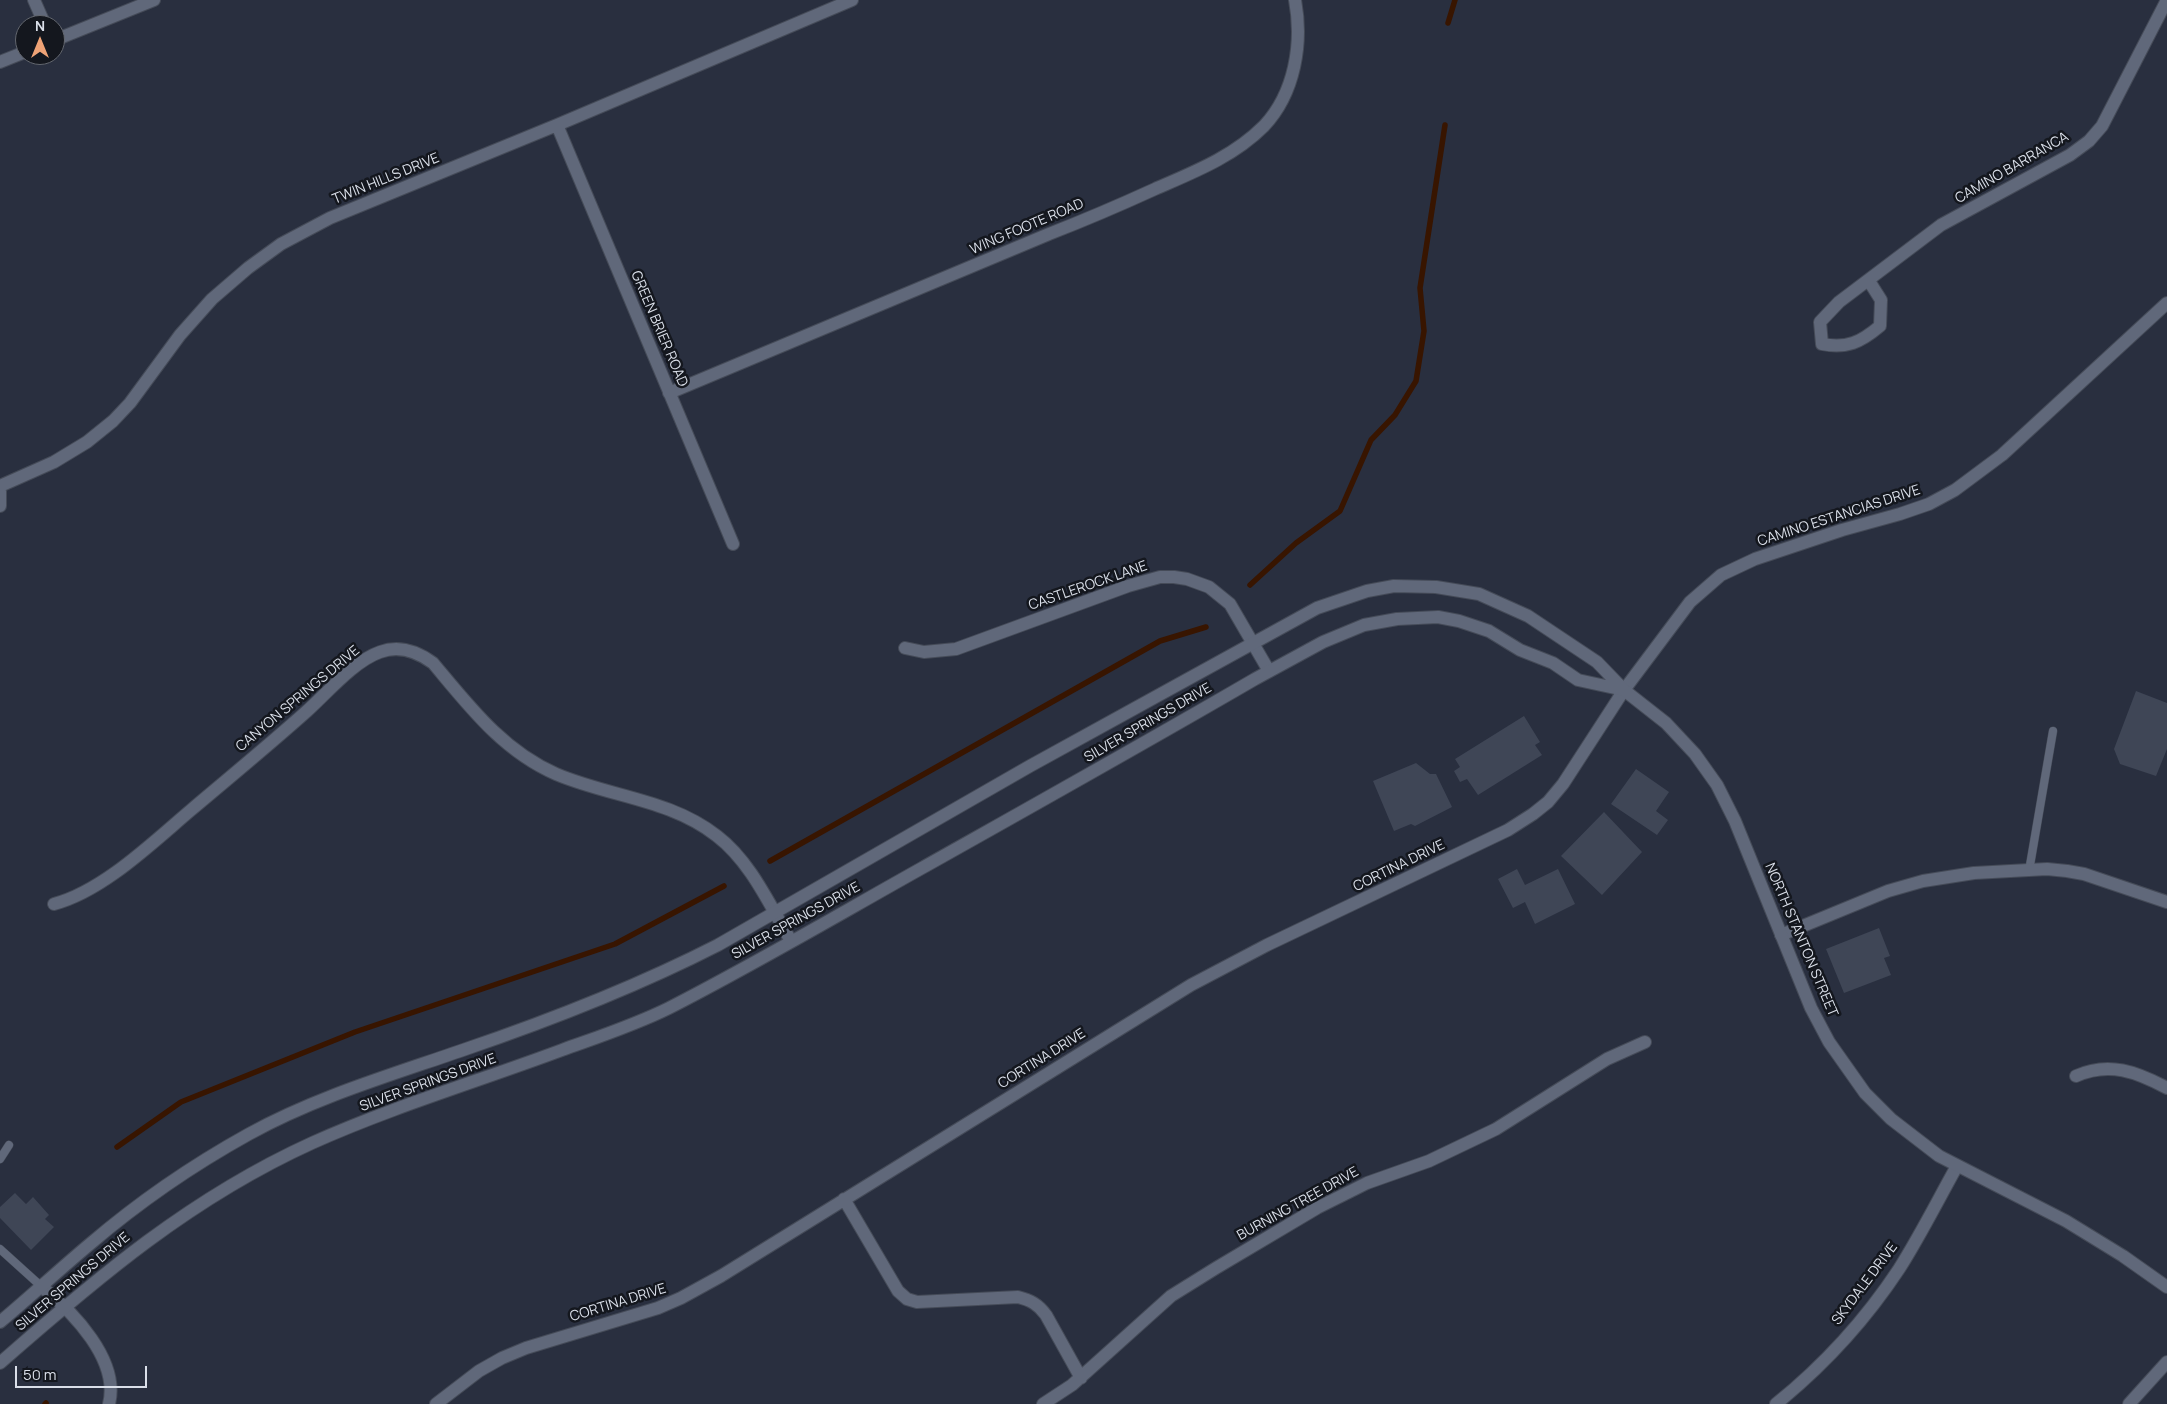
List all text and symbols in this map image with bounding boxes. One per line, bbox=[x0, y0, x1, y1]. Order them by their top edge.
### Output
north arrow bbox=[15, 15, 65, 65]
text: N bbox=[35, 16, 45, 35]
street label: CAMINO BARRANCA bbox=[1952, 129, 2072, 207]
street label: TWIN HILLS DRIVE bbox=[330, 150, 442, 208]
street label: WING FOOTE ROAD bbox=[968, 195, 1086, 259]
street label: GREEN BRIER ROAD bbox=[627, 269, 691, 389]
street label: CAMINO ESTANCIAS DRIVE bbox=[1755, 482, 1923, 550]
street label: CASTLEROCK LANE bbox=[1027, 558, 1149, 614]
street label: CANYON SPRINGS DRIVE bbox=[233, 642, 363, 756]
street label: SILVER SPRINGS DRIVE bbox=[1081, 680, 1215, 766]
street label: CORTINA DRIVE bbox=[1350, 837, 1448, 895]
street label: NORTH STANTON STREET bbox=[1761, 861, 1841, 1019]
street label: SILVER SPRINGS DRIVE bbox=[729, 879, 863, 963]
street label: CORTINA DRIVE bbox=[995, 1025, 1089, 1093]
street label: SILVER SPRINGS DRIVE bbox=[357, 1050, 499, 1116]
street label: BURNING TREE DRIVE bbox=[1234, 1164, 1362, 1244]
street label: SILVER SPRINGS DRIVE bbox=[12, 1229, 134, 1335]
street label: SKYDALE DRIVE bbox=[1829, 1240, 1901, 1328]
street label: CORTINA DRIVE bbox=[568, 1280, 668, 1326]
scale bar bbox=[18, 1356, 150, 1388]
text: 50 m bbox=[23, 1364, 57, 1385]

